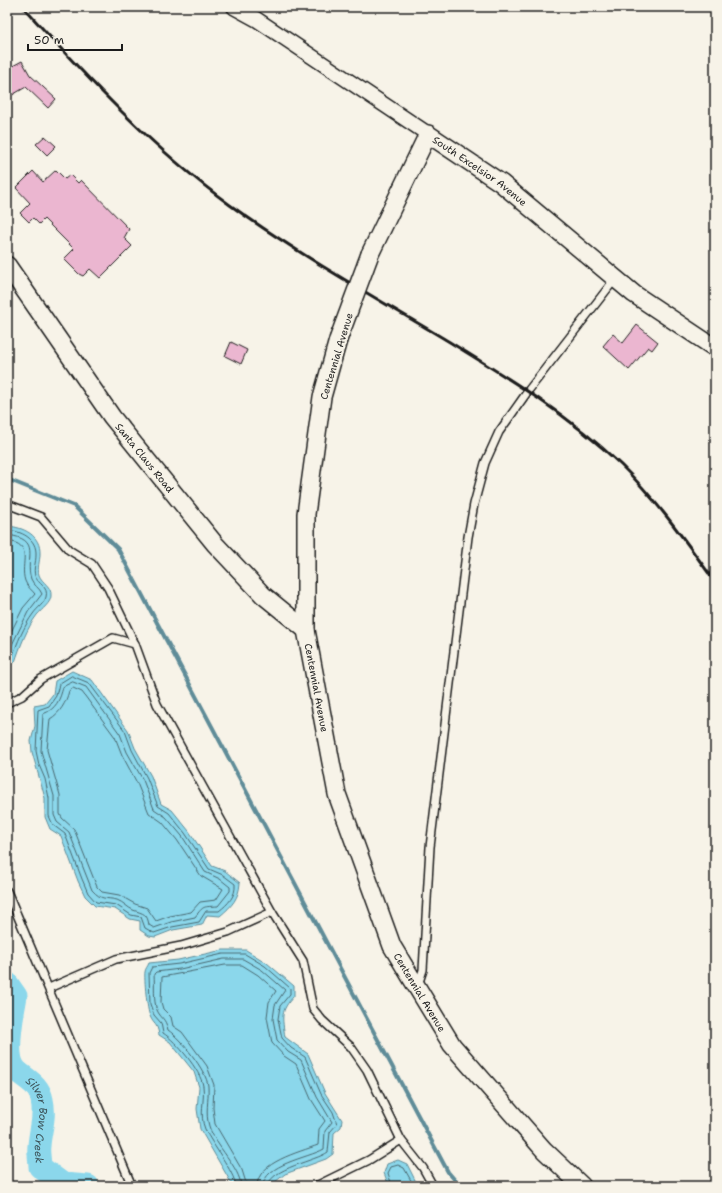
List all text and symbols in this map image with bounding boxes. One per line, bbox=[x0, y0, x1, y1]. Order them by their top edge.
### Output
scale bar bbox=[28, 26, 122, 52]
text: 50 m bbox=[34, 32, 64, 48]
street label: South Excelsior Avenue bbox=[430, 133, 530, 209]
street label: Centennial Avenue bbox=[317, 311, 356, 401]
street label: Santa Claus Road bbox=[112, 420, 177, 496]
street label: Centennial Avenue bbox=[302, 642, 331, 734]
street label: Centennial Avenue bbox=[391, 951, 449, 1035]
water label: Silver Bow Creek bbox=[22, 1074, 50, 1165]

